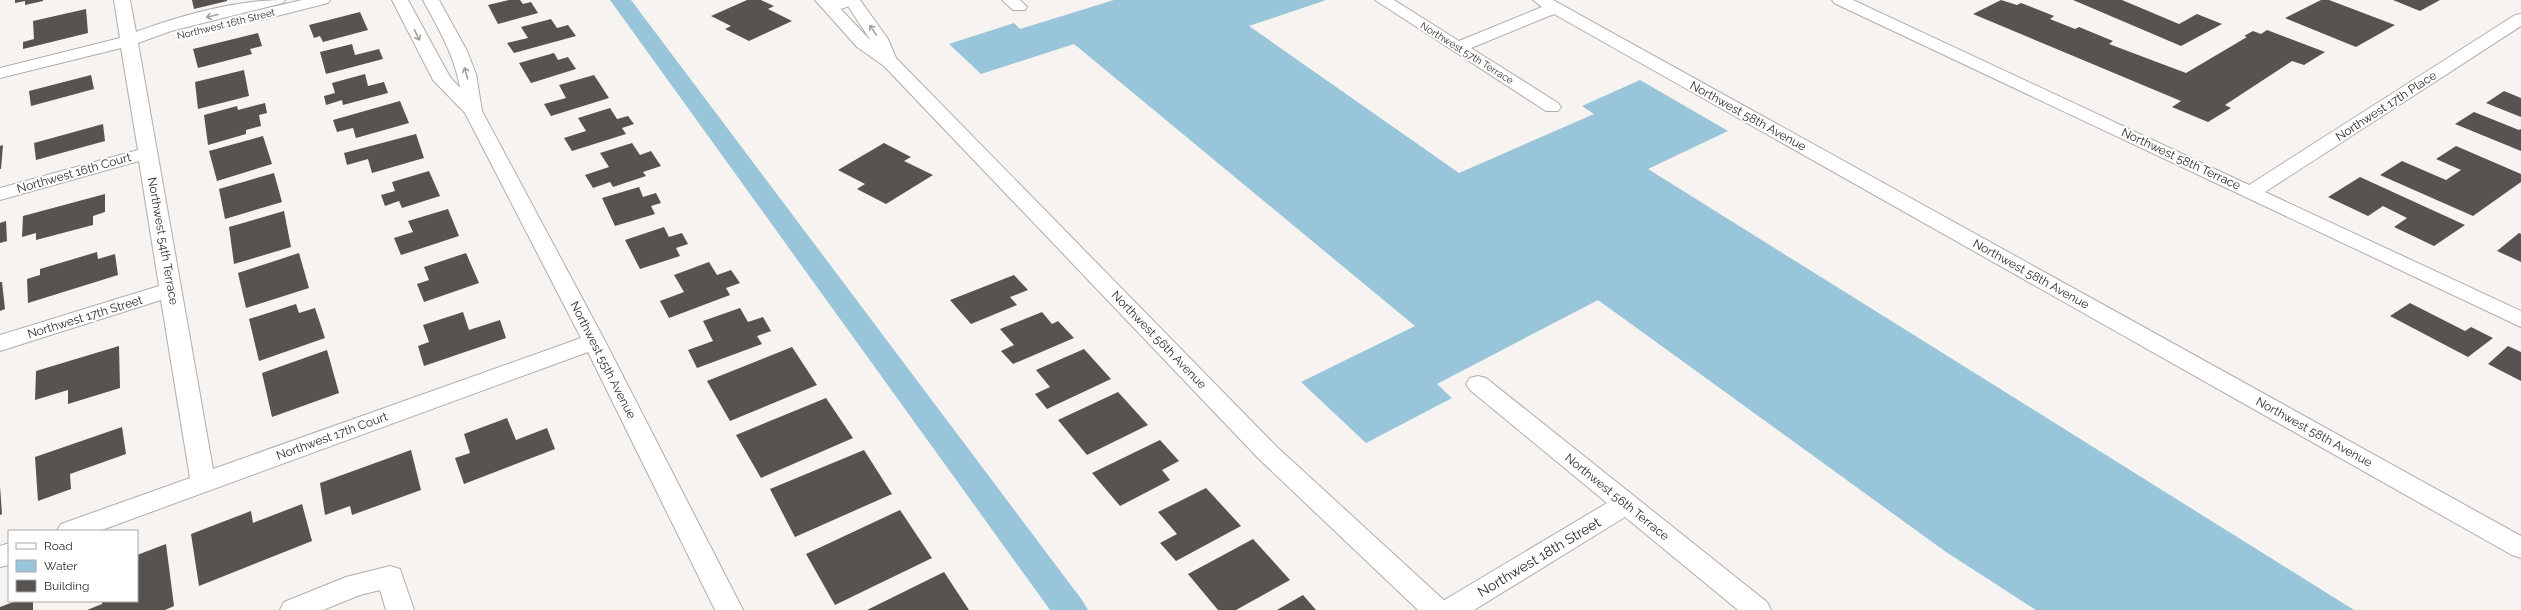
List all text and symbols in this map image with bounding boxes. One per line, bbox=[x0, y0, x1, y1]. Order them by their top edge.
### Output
street label: Northwest 16th Street bbox=[176, 6, 277, 41]
one-way arrow bbox=[205, 13, 218, 20]
street label: Northwest 57th Terrace bbox=[1418, 20, 1516, 86]
one-way arrow bbox=[869, 25, 877, 36]
one-way arrow bbox=[414, 29, 421, 41]
one-way arrow bbox=[462, 66, 469, 79]
street label: Northwest 17th Place bbox=[2333, 68, 2439, 144]
street label: Northwest 58th Avenue bbox=[1688, 78, 1808, 154]
street label: Northwest 58th Terrace bbox=[2119, 125, 2243, 193]
street label: Northwest 16th Court bbox=[15, 150, 133, 196]
street label: Northwest 54th Terrace bbox=[145, 176, 181, 306]
street label: Northwest 58th Avenue bbox=[1971, 236, 2091, 312]
street label: Northwest 56th Avenue bbox=[1109, 288, 1209, 392]
street label: Northwest 17th Street bbox=[26, 293, 144, 341]
street label: Northwest 55th Avenue bbox=[567, 299, 639, 421]
street label: Northwest 58th Avenue bbox=[2254, 394, 2374, 470]
street label: Northwest 17th Court bbox=[275, 409, 389, 463]
street label: Northwest 56th Terrace bbox=[1562, 451, 1672, 543]
street label: Northwest 18th Street bbox=[1475, 514, 1604, 600]
legend bbox=[8, 530, 138, 602]
text: Road bbox=[44, 539, 73, 553]
text: Water bbox=[44, 559, 78, 573]
text: Building bbox=[44, 579, 90, 593]

